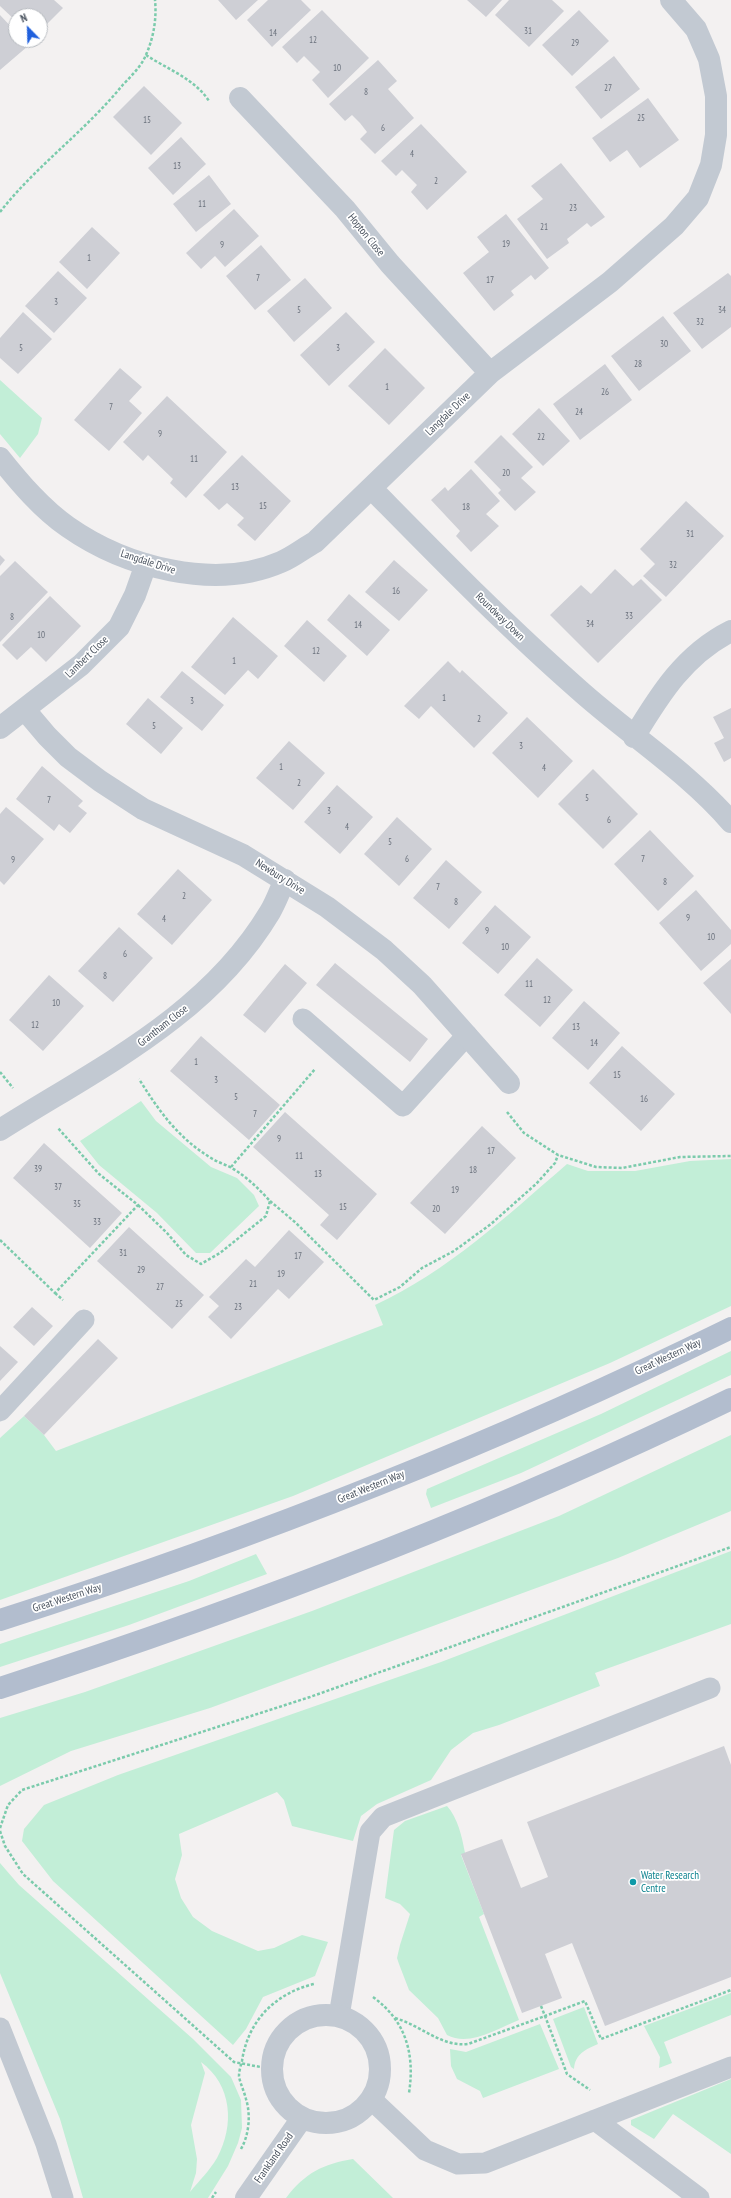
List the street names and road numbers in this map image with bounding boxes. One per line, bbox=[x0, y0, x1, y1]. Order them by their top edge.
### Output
street label: Hopton Close bbox=[345, 211, 387, 259]
street label: Langdale Drive bbox=[423, 389, 473, 439]
street label: Langdale Drive bbox=[119, 547, 177, 577]
street label: Roundway Down bbox=[473, 590, 527, 644]
street label: Lambert Close bbox=[63, 633, 111, 681]
street label: Newbury Drive bbox=[253, 857, 307, 897]
street label: Grantham Close bbox=[135, 1002, 191, 1050]
street label: Great Western Way bbox=[633, 1336, 703, 1378]
street label: Great Western Way bbox=[336, 1468, 406, 1506]
street label: Great Western Way bbox=[31, 1581, 103, 1615]
street label: Frankland Road bbox=[252, 2130, 296, 2186]

